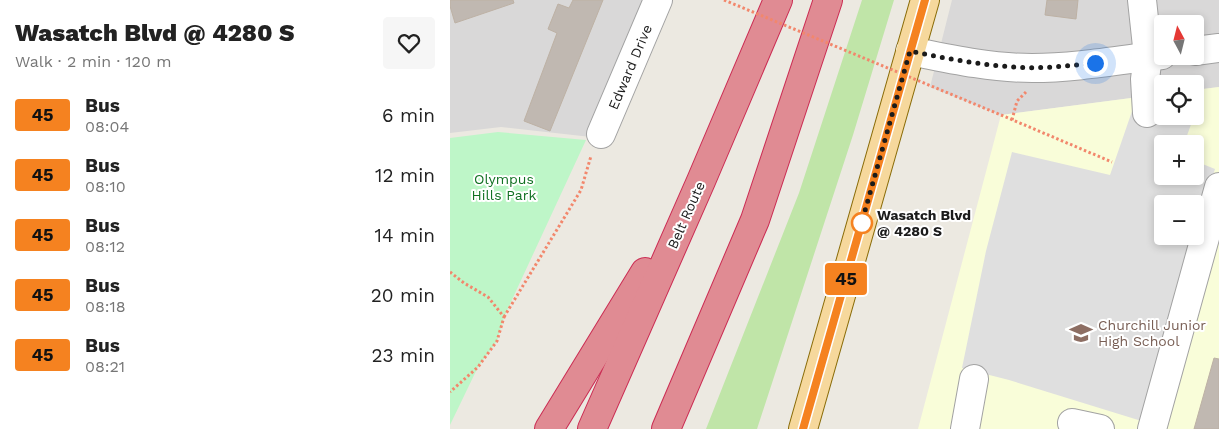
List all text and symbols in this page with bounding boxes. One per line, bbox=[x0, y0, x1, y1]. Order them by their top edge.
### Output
north arrow bbox=[1154, 15, 1204, 65]
map controls bbox=[1154, 15, 1204, 245]
button: heart bbox=[383, 17, 435, 69]
text: Wasatch Blvd @ 4280 S bbox=[15, 19, 295, 47]
street label: Edward Drive bbox=[605, 22, 655, 112]
your location bbox=[1083, 51, 1108, 76]
text: Walk · 2 min · 120 m bbox=[15, 52, 172, 71]
button: locate bbox=[1154, 75, 1204, 125]
text: Bus bbox=[85, 94, 120, 117]
text: 45 bbox=[31, 104, 54, 125]
text: 6 min bbox=[382, 104, 435, 127]
text: 08:04 bbox=[85, 117, 129, 136]
button: + bbox=[1154, 135, 1204, 185]
text: Bus bbox=[85, 154, 120, 177]
text: 45 bbox=[31, 164, 54, 185]
text: 12 min bbox=[375, 164, 435, 187]
park label: Olympus Hills Park bbox=[472, 171, 536, 203]
text: 08:10 bbox=[85, 177, 126, 196]
street label: Belt Route bbox=[664, 179, 708, 251]
button: − bbox=[1154, 195, 1204, 245]
place label: Wasatch Blvd @ 4280 S bbox=[877, 207, 971, 239]
marker: Wasatch Blvd @ 4280 S bbox=[851, 212, 873, 234]
text: Bus bbox=[85, 214, 120, 237]
text: 45 bbox=[31, 224, 54, 245]
text: 14 min bbox=[375, 224, 435, 247]
text: 08:12 bbox=[85, 237, 125, 256]
line badge: 45 bbox=[824, 263, 868, 295]
text: 45 bbox=[835, 268, 857, 289]
text: Bus bbox=[85, 274, 120, 297]
text: 45 bbox=[31, 284, 54, 305]
text: 20 min bbox=[371, 284, 435, 307]
text: 08:18 bbox=[85, 297, 126, 316]
place label: Churchill Junior High School bbox=[1098, 317, 1206, 349]
school or university icon: Churchill Junior High School bbox=[1068, 320, 1094, 346]
text: Bus bbox=[85, 334, 120, 357]
text: 45 bbox=[31, 344, 54, 365]
text: 23 min bbox=[371, 344, 435, 367]
text: 08:21 bbox=[85, 357, 125, 376]

